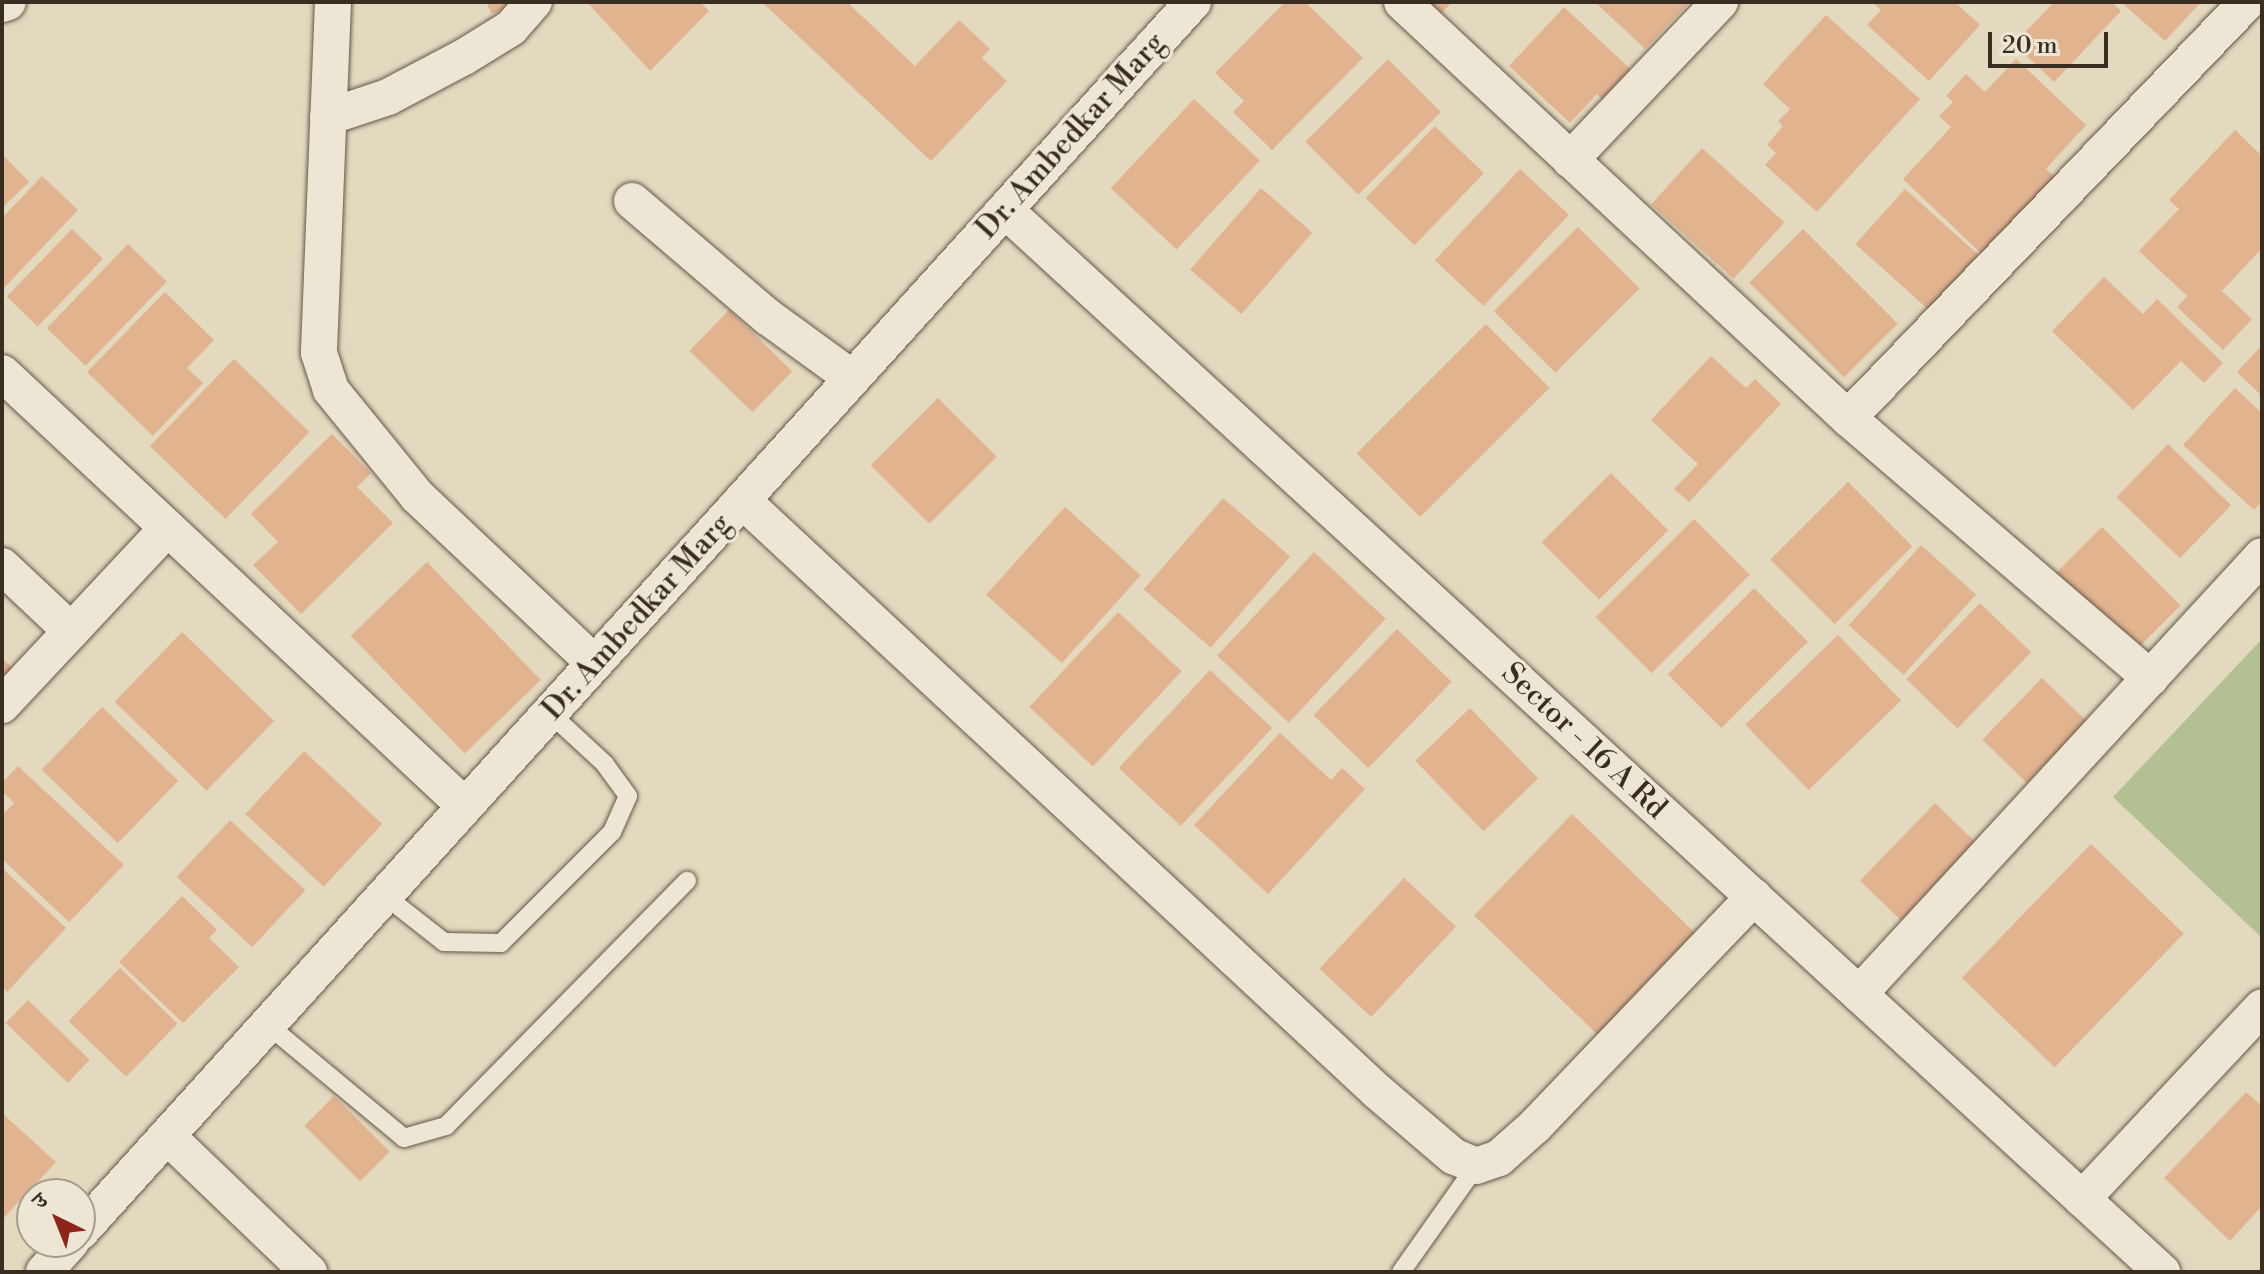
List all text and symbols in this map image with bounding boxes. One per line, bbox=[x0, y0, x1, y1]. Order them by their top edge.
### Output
scale bar bbox=[1992, 16, 2112, 66]
street label: Dr. Ambedkar Marg bbox=[969, 25, 1173, 247]
text: 20 m bbox=[2002, 31, 2058, 61]
street label: Dr. Ambedkar Marg bbox=[535, 506, 739, 728]
street label: Sector - 16 A Rd bbox=[1494, 655, 1674, 827]
north arrow bbox=[16, 1178, 96, 1258]
text: उ bbox=[27, 1188, 54, 1215]

